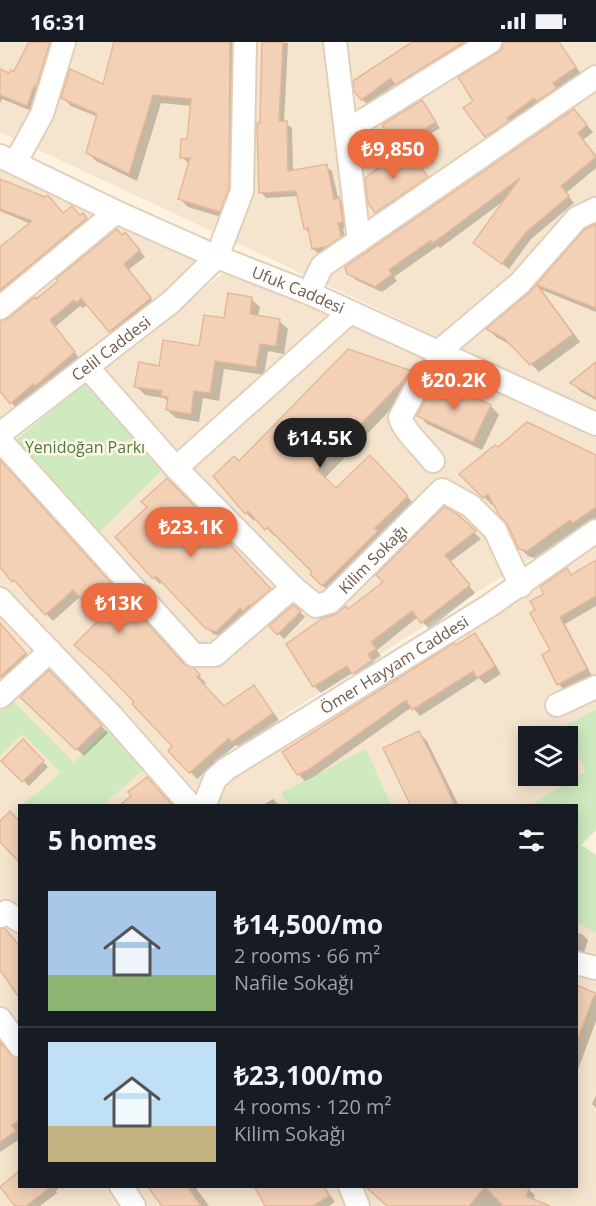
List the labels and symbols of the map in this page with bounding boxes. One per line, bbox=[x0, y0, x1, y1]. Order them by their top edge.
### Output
pin: ₺9,850 bbox=[344, 129, 442, 180]
street label: Ufuk Caddesi bbox=[249, 261, 348, 319]
street label: Celil Caddesi bbox=[67, 311, 155, 386]
pin: ₺20.2K bbox=[405, 360, 503, 411]
pin: ₺14.5K bbox=[271, 418, 369, 469]
park label: Yenidoğan Parkı bbox=[25, 436, 145, 458]
pin: ₺23.1K bbox=[142, 507, 240, 558]
street label: Kilim Sokağı bbox=[333, 520, 412, 599]
pin: ₺13K bbox=[83, 583, 155, 634]
street label: Ömer Hayyam Caddesi bbox=[316, 610, 473, 719]

